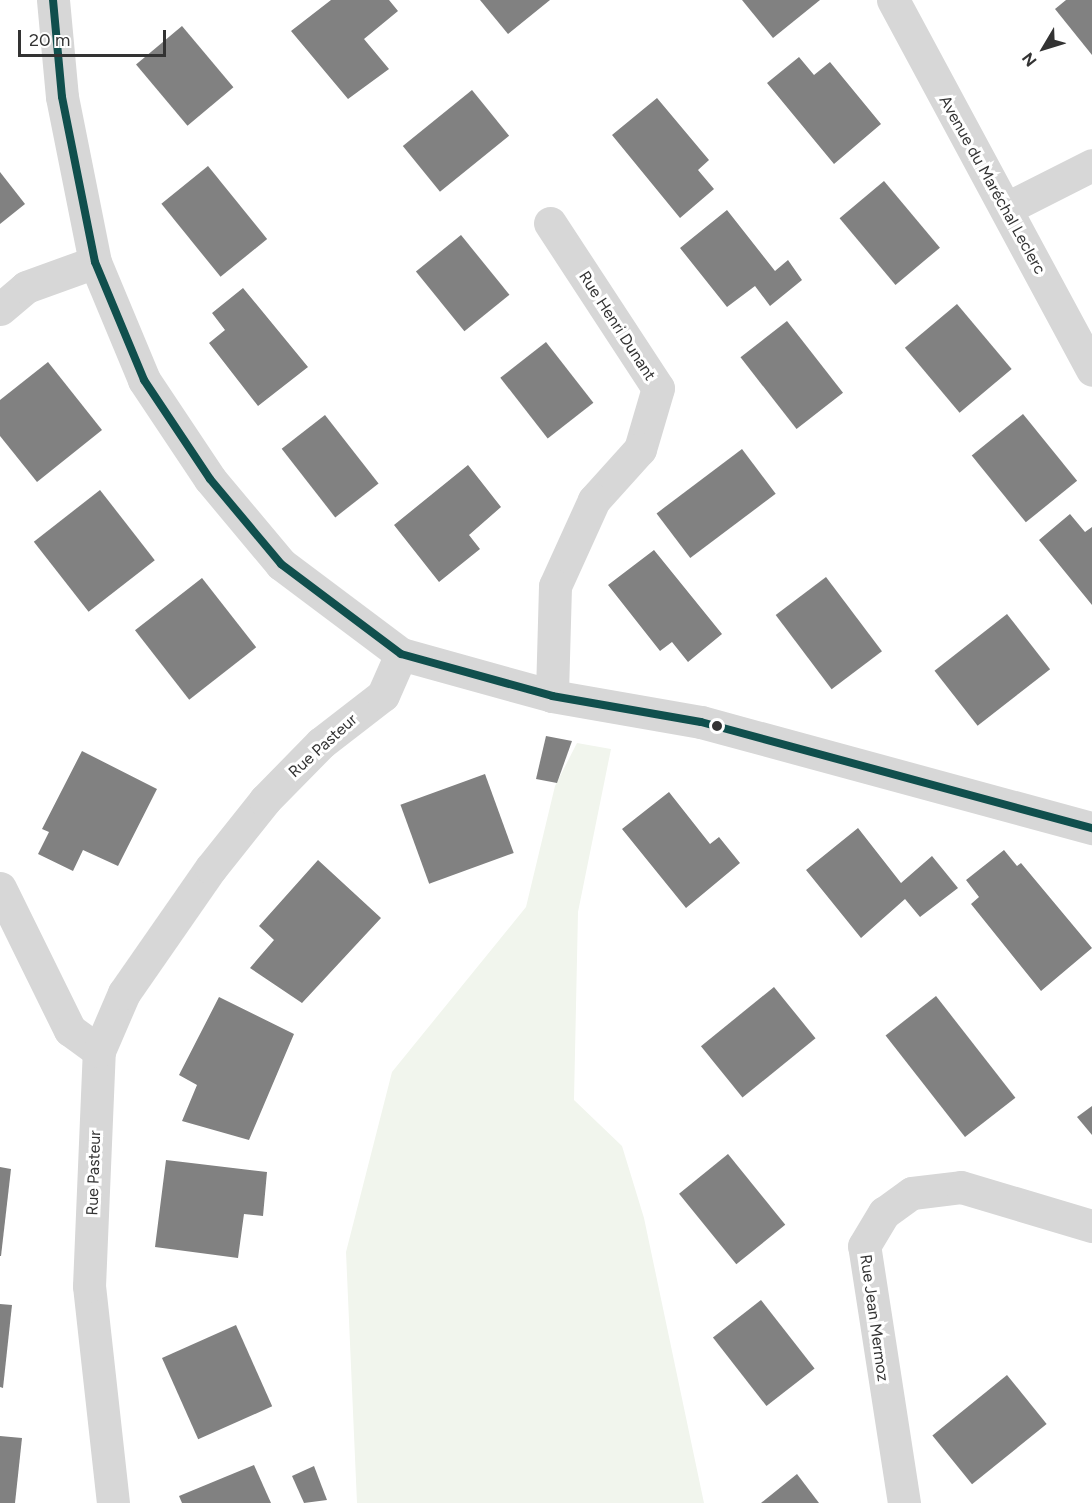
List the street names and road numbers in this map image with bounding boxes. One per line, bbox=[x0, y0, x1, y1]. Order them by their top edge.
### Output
street label: Avenue du Maréchal Leclerc bbox=[935, 92, 1049, 278]
street label: Rue Henri Dunant bbox=[575, 268, 659, 384]
street label: Rue Pasteur bbox=[285, 710, 361, 782]
street label: Rue Pasteur bbox=[83, 1130, 105, 1216]
street label: Rue Jean Mermoz bbox=[856, 1253, 892, 1383]

